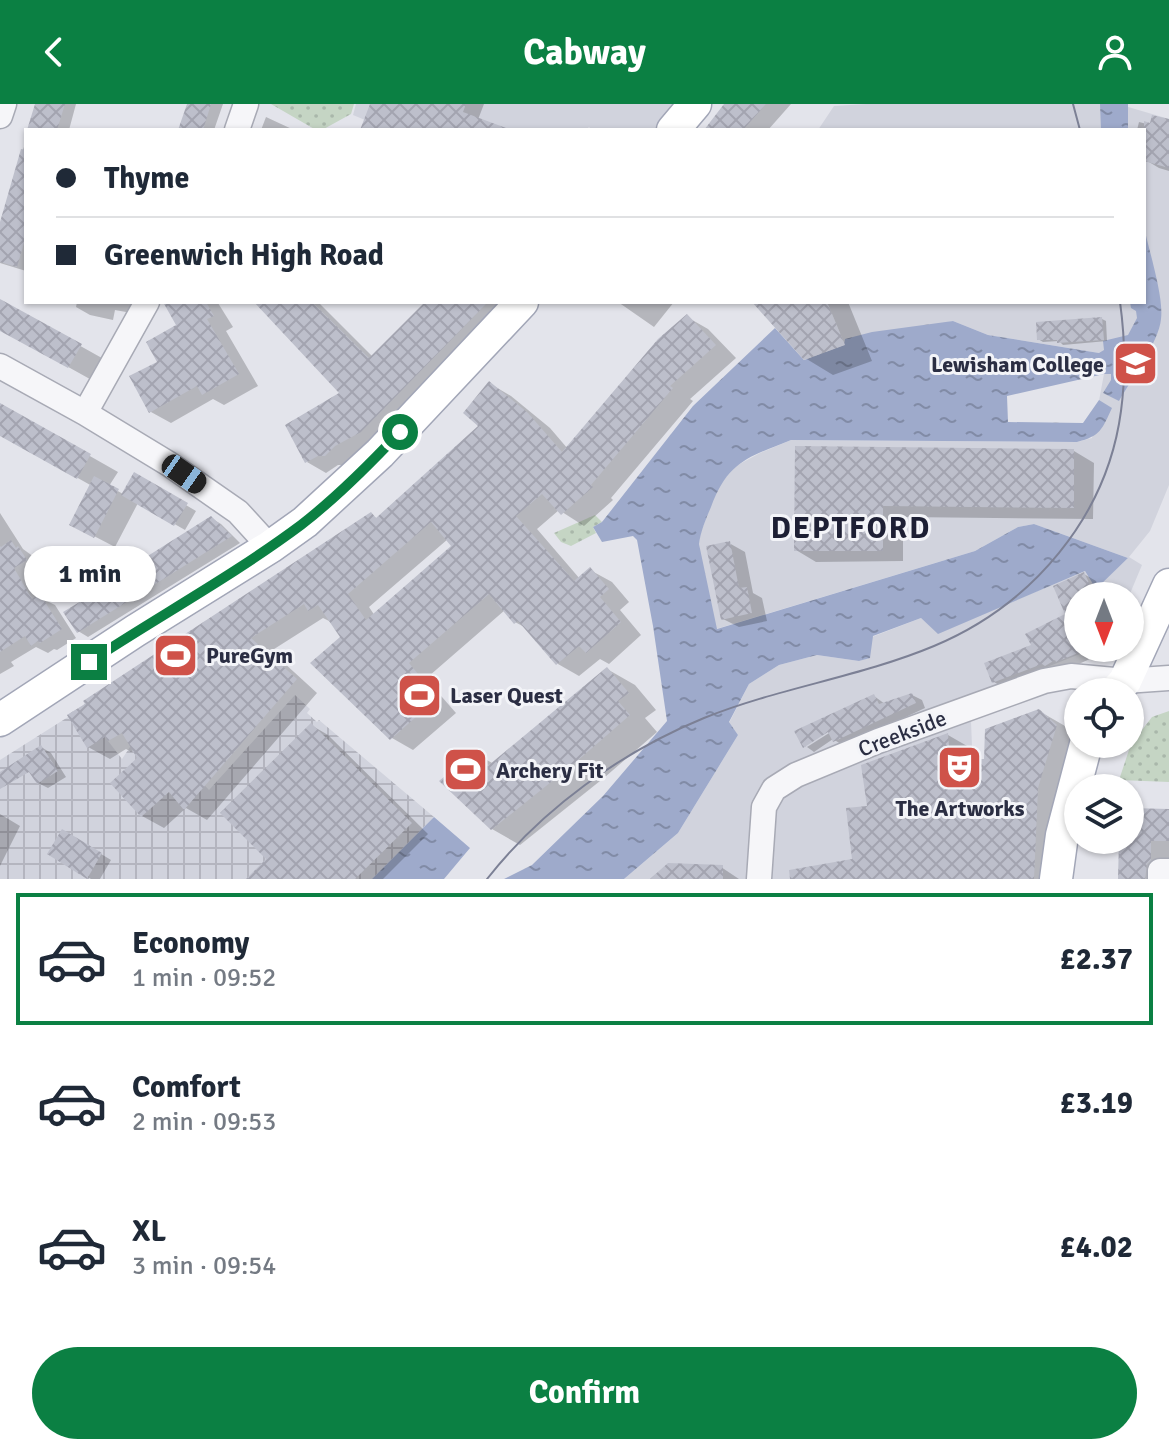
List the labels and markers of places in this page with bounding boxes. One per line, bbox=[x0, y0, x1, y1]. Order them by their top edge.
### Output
school or university icon: Lewisham College bbox=[1111, 340, 1159, 388]
place label: Lewisham College bbox=[931, 351, 1104, 378]
sports icon: PureGym bbox=[151, 631, 199, 679]
place label: PureGym bbox=[206, 642, 293, 669]
sports icon: Laser Quest bbox=[395, 671, 443, 719]
place label: Laser Quest bbox=[450, 682, 563, 709]
theatre icon: The Artworks bbox=[936, 743, 984, 791]
sports icon: Archery Fit bbox=[441, 746, 489, 794]
place label: Archery Fit bbox=[496, 757, 603, 784]
place label: The Artworks bbox=[895, 795, 1025, 822]

